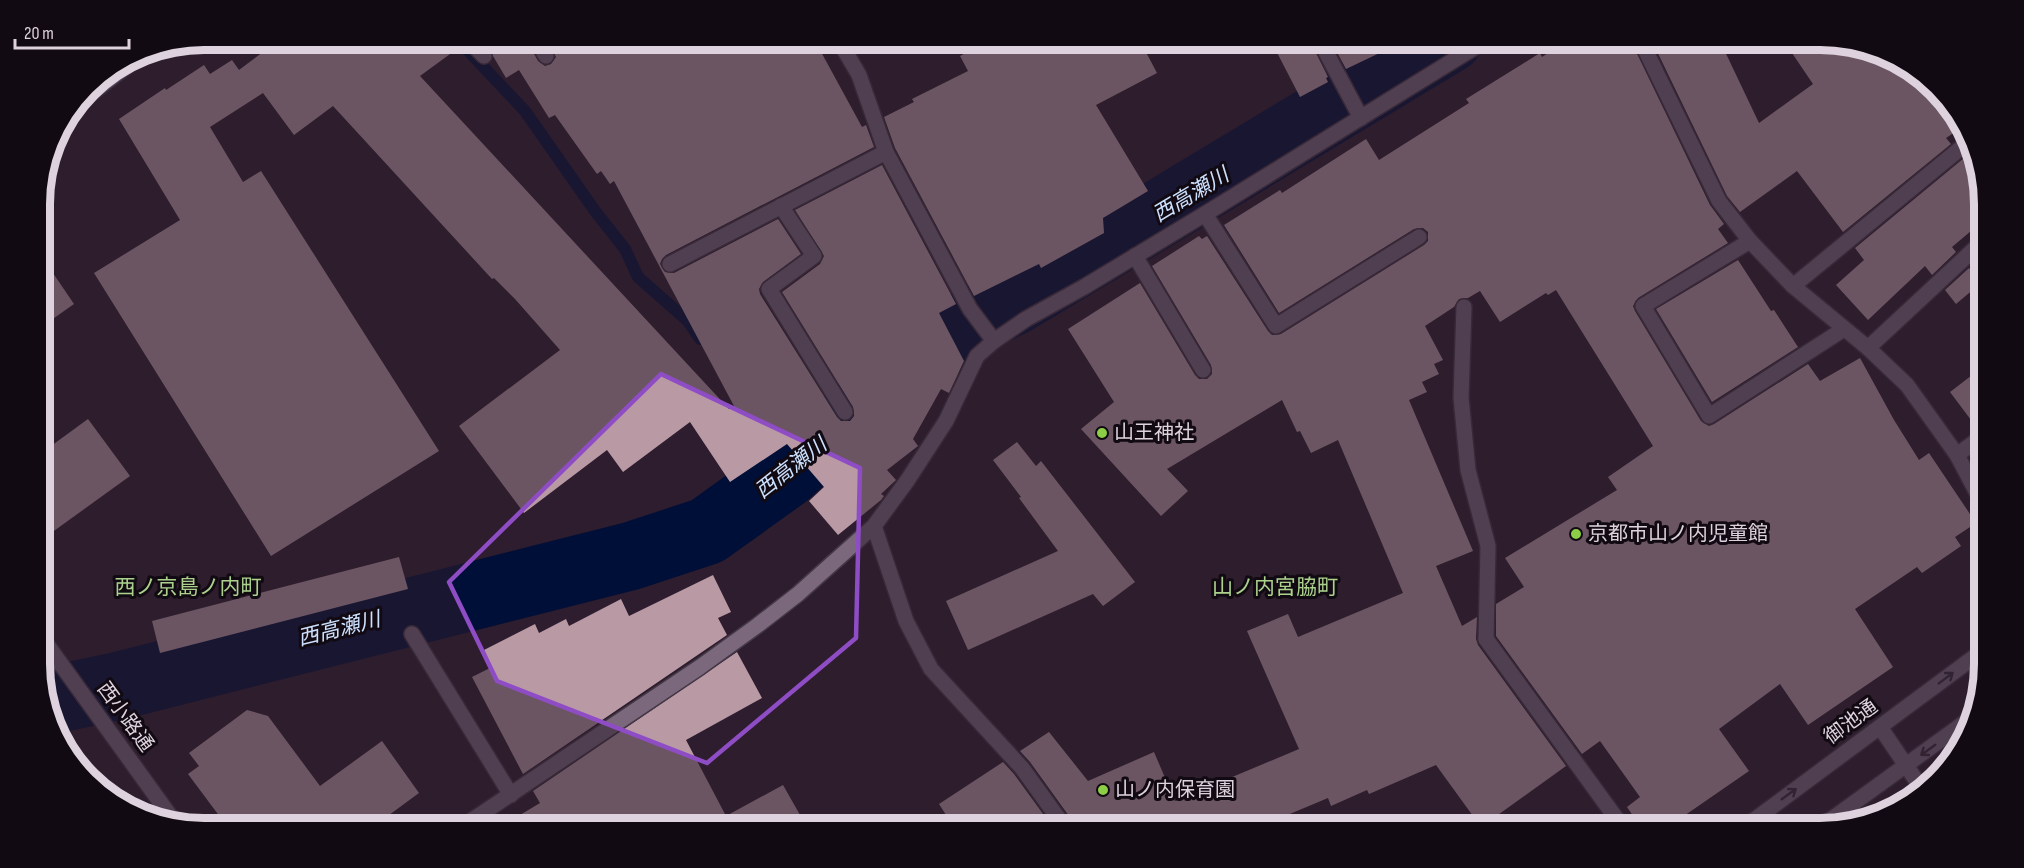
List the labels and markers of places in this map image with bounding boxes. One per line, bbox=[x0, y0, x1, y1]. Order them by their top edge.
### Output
place label: 山王神社 bbox=[1114, 421, 1194, 445]
marker: 山王神社 bbox=[1095, 426, 1109, 440]
place label: 京都市山ノ内児童館 bbox=[1588, 522, 1768, 546]
marker: 京都市山ノ内児童館 bbox=[1569, 527, 1583, 541]
place label: 山ノ内保育園 bbox=[1115, 778, 1235, 802]
marker: 山ノ内保育園 bbox=[1096, 783, 1110, 797]

